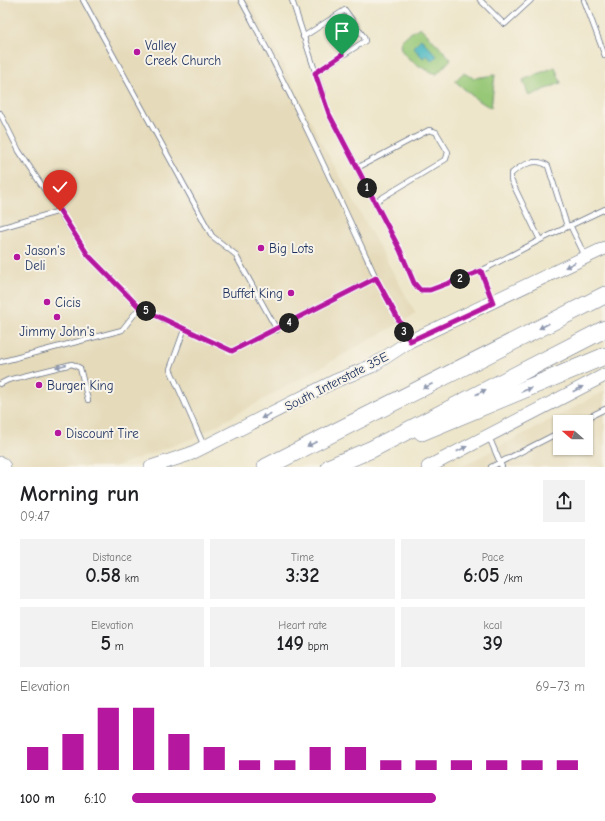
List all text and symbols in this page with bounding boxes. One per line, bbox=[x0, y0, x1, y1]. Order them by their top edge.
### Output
pin bbox=[325, 14, 359, 55]
icon: arrive bbox=[331, 20, 353, 42]
place label: Valley Creek Church bbox=[145, 38, 221, 68]
marker: Valley Creek Church bbox=[132, 47, 142, 57]
pin bbox=[43, 170, 77, 211]
icon: check bbox=[49, 176, 71, 198]
pin: 1 bbox=[357, 178, 377, 198]
text: 1 bbox=[365, 181, 369, 194]
place label: Big Lots bbox=[269, 241, 313, 256]
place label: Jason's Deli bbox=[25, 243, 65, 273]
marker: Big Lots bbox=[256, 243, 266, 253]
marker: Jason's Deli bbox=[12, 252, 22, 262]
one-way arrow bbox=[564, 262, 576, 269]
pin: 2 bbox=[450, 269, 470, 289]
text: 2 bbox=[457, 272, 463, 285]
place label: Buffet King bbox=[222, 286, 283, 301]
marker: Buffet King bbox=[286, 288, 296, 298]
place label: Cicis bbox=[55, 295, 81, 310]
marker: Cicis bbox=[42, 297, 52, 307]
pin: 5 bbox=[136, 301, 156, 321]
text: 5 bbox=[143, 304, 149, 317]
marker: Jimmy John's bbox=[52, 312, 62, 322]
pin: 4 bbox=[279, 313, 299, 333]
text: 4 bbox=[286, 316, 292, 329]
pin: 3 bbox=[394, 322, 414, 342]
one-way arrow bbox=[538, 323, 550, 330]
place label: Jimmy John's bbox=[19, 324, 95, 339]
text: 3 bbox=[401, 325, 407, 338]
street label: South Interstate 35E bbox=[282, 349, 391, 414]
one-way arrow bbox=[55, 364, 67, 370]
place label: Burger King bbox=[47, 378, 114, 393]
marker: Burger King bbox=[34, 380, 44, 390]
one-way arrow bbox=[422, 382, 434, 389]
one-way arrow bbox=[572, 386, 583, 392]
one-way arrow bbox=[521, 387, 532, 393]
one-way arrow bbox=[475, 389, 486, 395]
one-way arrow bbox=[260, 413, 272, 419]
north arrow bbox=[553, 415, 593, 455]
map controls bbox=[553, 415, 593, 455]
place label: Discount Tire bbox=[66, 426, 139, 441]
marker: Discount Tire bbox=[53, 428, 63, 438]
one-way arrow bbox=[306, 441, 318, 447]
one-way arrow bbox=[456, 446, 468, 452]
button: share bbox=[543, 480, 585, 522]
text: Morning run bbox=[20, 481, 139, 507]
text: 09:47 bbox=[20, 509, 50, 524]
text: Distance bbox=[92, 551, 132, 564]
text: Time bbox=[291, 551, 314, 564]
text: Pace bbox=[482, 551, 504, 564]
text: 0.58 bbox=[85, 564, 121, 587]
text: 3:32 bbox=[286, 564, 319, 587]
text: 6:05 bbox=[463, 564, 500, 587]
text: km bbox=[121, 572, 139, 585]
text: /km bbox=[500, 572, 523, 585]
text: Elevation bbox=[91, 619, 133, 632]
text: Heart rate bbox=[278, 619, 327, 632]
text: kcal bbox=[484, 619, 502, 632]
text: 5 bbox=[100, 632, 111, 655]
text: 149 bbox=[276, 632, 304, 655]
text: 39 bbox=[483, 632, 503, 655]
text: m bbox=[111, 640, 124, 653]
text: bpm bbox=[304, 640, 328, 653]
text: Elevation bbox=[20, 679, 70, 694]
text: 69–73 m bbox=[535, 679, 585, 694]
text: 100 m bbox=[20, 791, 55, 806]
text: 6:10 bbox=[84, 791, 106, 806]

